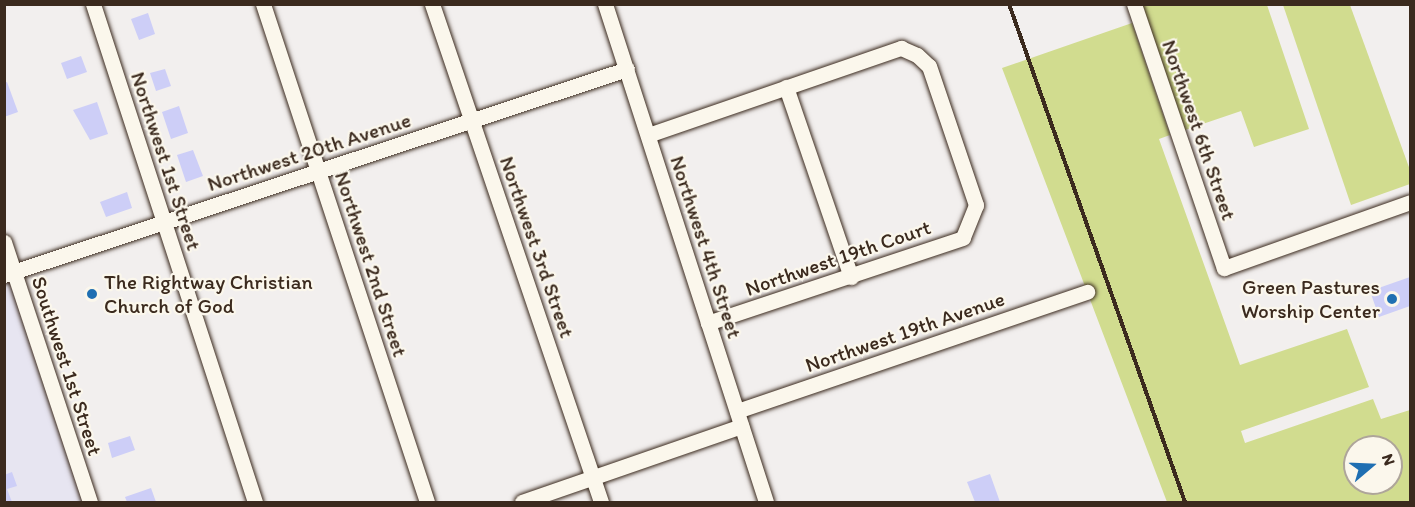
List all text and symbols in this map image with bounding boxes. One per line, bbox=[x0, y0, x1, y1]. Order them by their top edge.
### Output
street label: Northwest 6th Street bbox=[1156, 37, 1242, 223]
street label: Northwest 1st Street bbox=[125, 69, 207, 253]
street label: Northwest 20th Avenue bbox=[205, 107, 413, 197]
street label: Northwest 3rd Street bbox=[494, 153, 580, 341]
street label: Northwest 4th Street bbox=[665, 153, 747, 341]
street label: Northwest 2nd Street bbox=[329, 168, 413, 360]
street label: Northwest 19th Court bbox=[742, 214, 934, 302]
place label: The Rightway Christian Church of God bbox=[104, 269, 311, 319]
street label: Southwest 1st Street bbox=[26, 274, 108, 458]
place label: Green Pastures Worship Center bbox=[1240, 274, 1380, 324]
street label: Northwest 19th Avenue bbox=[802, 286, 1008, 378]
marker: The Rightway Christian Church of God bbox=[85, 287, 99, 301]
marker: Green Pastures Worship Center bbox=[1385, 292, 1399, 306]
north arrow bbox=[1343, 435, 1403, 495]
text: N bbox=[1378, 451, 1399, 468]

